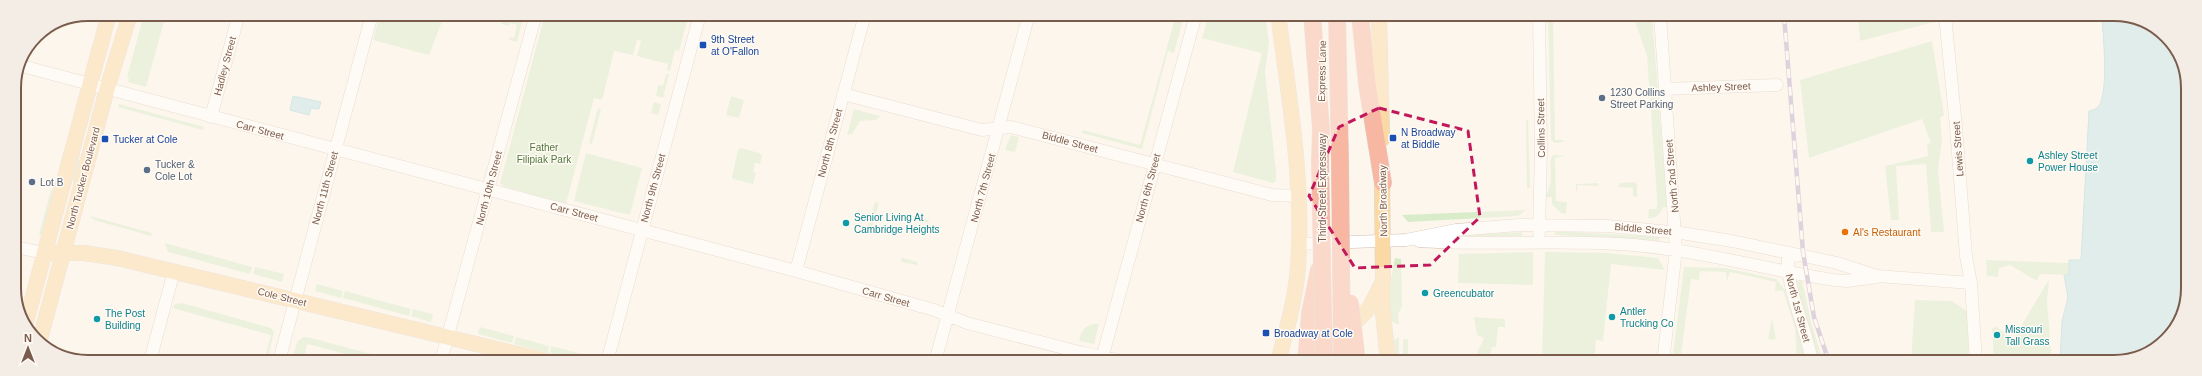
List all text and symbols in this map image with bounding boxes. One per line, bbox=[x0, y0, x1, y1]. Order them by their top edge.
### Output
place label: 9th Street at O'Fallon bbox=[711, 34, 759, 57]
street label: Hadley Street bbox=[212, 35, 238, 97]
marker: 9th Street at O'Fallon bbox=[698, 40, 708, 50]
street label: Express Lane bbox=[1316, 40, 1328, 102]
street label: Ashley Street bbox=[1691, 80, 1751, 94]
place label: 1230 Collins Street Parking bbox=[1610, 87, 1673, 110]
marker: 1230 Collins Street Parking bbox=[1597, 93, 1607, 103]
street label: Collins Street bbox=[1535, 98, 1547, 158]
street label: North 8th Street bbox=[816, 107, 845, 179]
street label: Carr Street bbox=[235, 118, 285, 142]
street label: Lewis Street bbox=[1951, 121, 1965, 177]
street label: North Tucker Boulevard bbox=[64, 126, 102, 230]
place label: N Broadway at Biddle bbox=[1401, 127, 1455, 150]
street label: Biddle Street bbox=[1041, 129, 1099, 155]
marker: N Broadway at Biddle bbox=[1388, 133, 1398, 143]
marker: Tucker at Cole bbox=[100, 134, 110, 144]
place label: Tucker at Cole bbox=[113, 134, 178, 145]
street label: Third Street Expressway bbox=[1317, 134, 1328, 242]
street label: North 2nd Street bbox=[1663, 139, 1681, 213]
park label: Father Filipiak Park bbox=[517, 142, 572, 165]
street label: North 11th Street bbox=[310, 150, 340, 226]
street label: North 10th Street bbox=[474, 150, 504, 226]
place label: Ashley Street Power House bbox=[2038, 150, 2098, 173]
street label: North 9th Street bbox=[639, 152, 668, 224]
street label: North 7th Street bbox=[969, 152, 998, 224]
street label: North 6th Street bbox=[1134, 152, 1163, 224]
marker: Ashley Street Power House bbox=[2025, 156, 2035, 166]
place label: Tucker & Cole Lot bbox=[155, 159, 195, 182]
marker: Tucker & Cole Lot bbox=[142, 165, 152, 175]
street label: North Broadway bbox=[1377, 165, 1389, 237]
marker: Lot B bbox=[27, 177, 37, 187]
place label: Lot B bbox=[40, 177, 64, 188]
street label: Carr Street bbox=[549, 200, 599, 224]
place label: Senior Living At Cambridge Heights bbox=[854, 212, 940, 235]
marker: Senior Living At Cambridge Heights bbox=[841, 218, 851, 228]
street label: Biddle Street bbox=[1614, 221, 1672, 237]
marker: Al's Restaurant bbox=[1840, 227, 1850, 237]
place label: Al's Restaurant bbox=[1853, 227, 1921, 238]
street label: North 1st Street bbox=[1784, 273, 1812, 343]
street label: Carr Street bbox=[861, 285, 911, 309]
street label: Cole Street bbox=[256, 286, 308, 308]
marker: Greencubator bbox=[1420, 288, 1430, 298]
place label: Greencubator bbox=[1433, 288, 1495, 299]
place label: Antler Trucking Co bbox=[1620, 306, 1674, 329]
place label: The Post Building bbox=[105, 308, 145, 331]
marker: Antler Trucking Co bbox=[1607, 312, 1617, 322]
marker: The Post Building bbox=[92, 314, 102, 324]
place label: Missouri Tall Grass bbox=[2005, 324, 2049, 347]
north arrow bbox=[8, 328, 48, 368]
marker: Broadway at Cole bbox=[1261, 328, 1271, 338]
place label: Broadway at Cole bbox=[1274, 328, 1353, 339]
marker: Missouri Tall Grass bbox=[1992, 330, 2002, 340]
text: N bbox=[24, 332, 32, 344]

